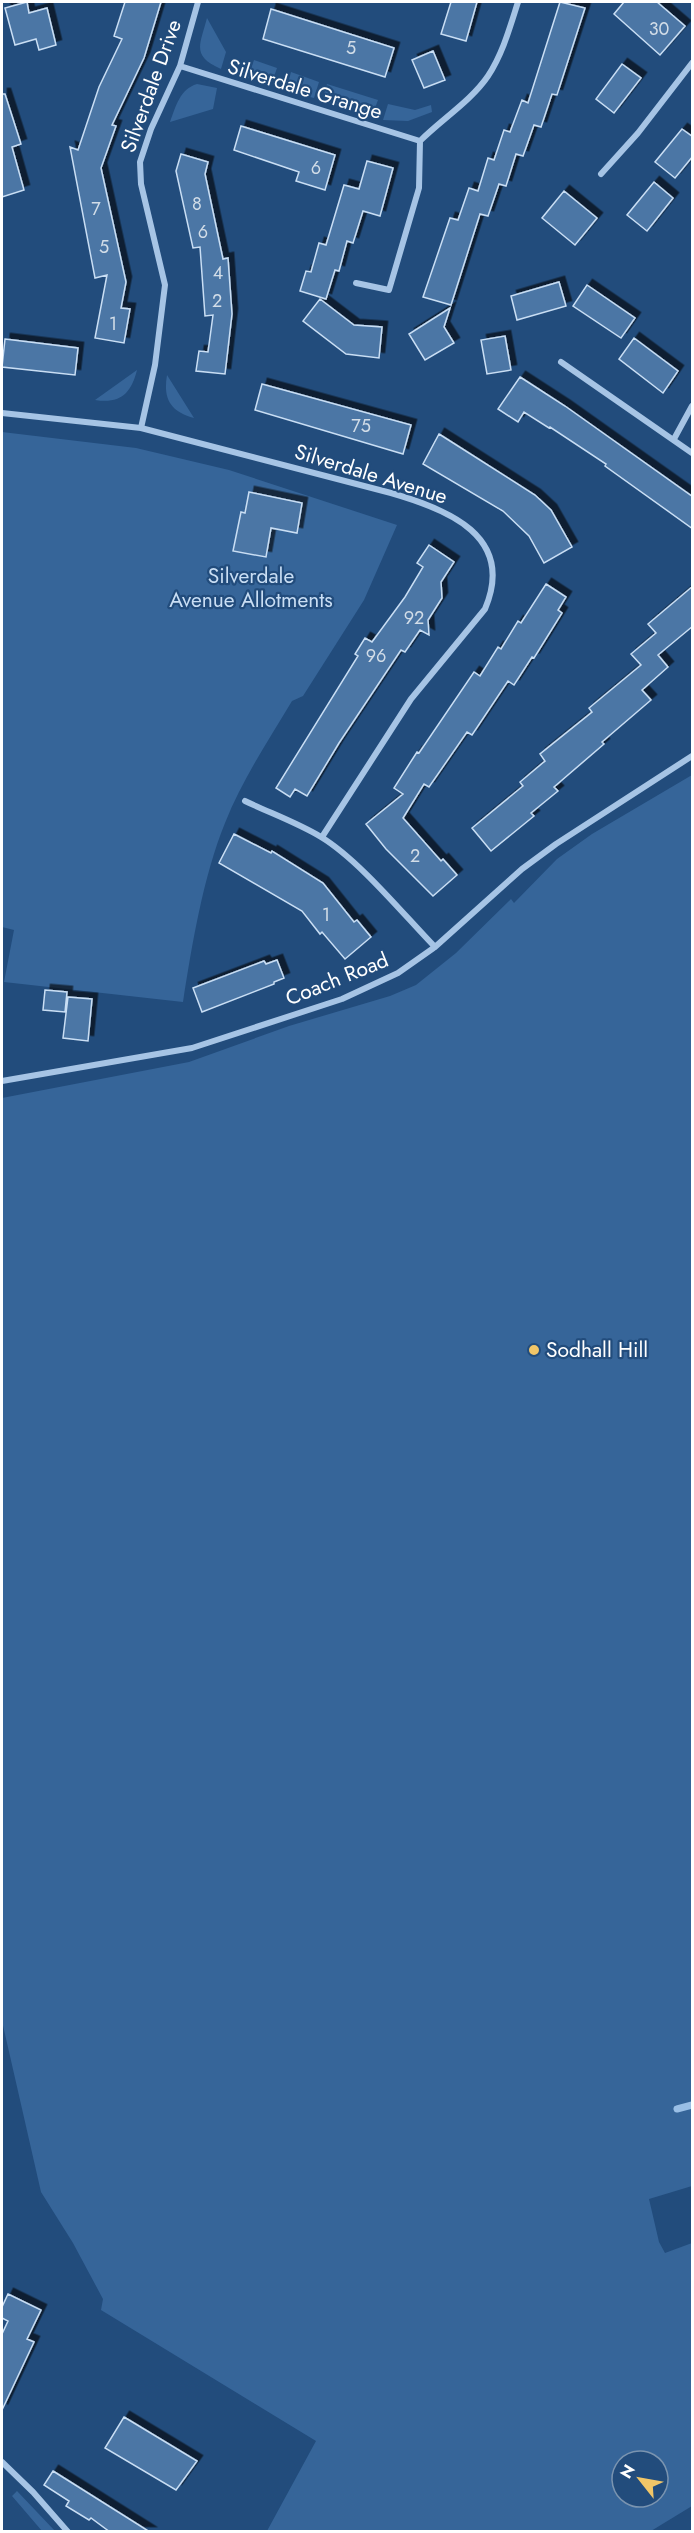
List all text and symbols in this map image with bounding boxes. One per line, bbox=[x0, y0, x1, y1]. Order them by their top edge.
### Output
street label: Silverdale Drive bbox=[113, 15, 189, 157]
house number: 30 bbox=[649, 16, 670, 42]
house number: 5 bbox=[346, 35, 356, 61]
street label: Silverdale Grange bbox=[224, 51, 386, 127]
house number: 6 bbox=[311, 155, 321, 181]
house number: 8 bbox=[192, 191, 202, 217]
house number: 7 bbox=[91, 196, 101, 222]
house number: 6 bbox=[198, 219, 208, 245]
house number: 5 bbox=[99, 234, 109, 260]
house number: 4 bbox=[213, 260, 223, 286]
house number: 2 bbox=[212, 288, 222, 314]
house number: 1 bbox=[109, 311, 117, 337]
house number: 75 bbox=[351, 413, 371, 439]
street label: Silverdale Avenue bbox=[291, 437, 451, 512]
park label: Silverdale Avenue Allotments bbox=[169, 561, 333, 615]
house number: 92 bbox=[404, 605, 424, 631]
house number: 96 bbox=[366, 643, 386, 669]
house number: 2 bbox=[410, 843, 420, 869]
house number: 1 bbox=[322, 902, 330, 928]
street label: Coach Road bbox=[281, 945, 393, 1013]
place label: Sodhall Hill bbox=[546, 1335, 648, 1365]
marker: Sodhall Hill bbox=[527, 1343, 541, 1357]
north arrow bbox=[610, 2449, 670, 2509]
text: N bbox=[614, 2460, 641, 2483]

